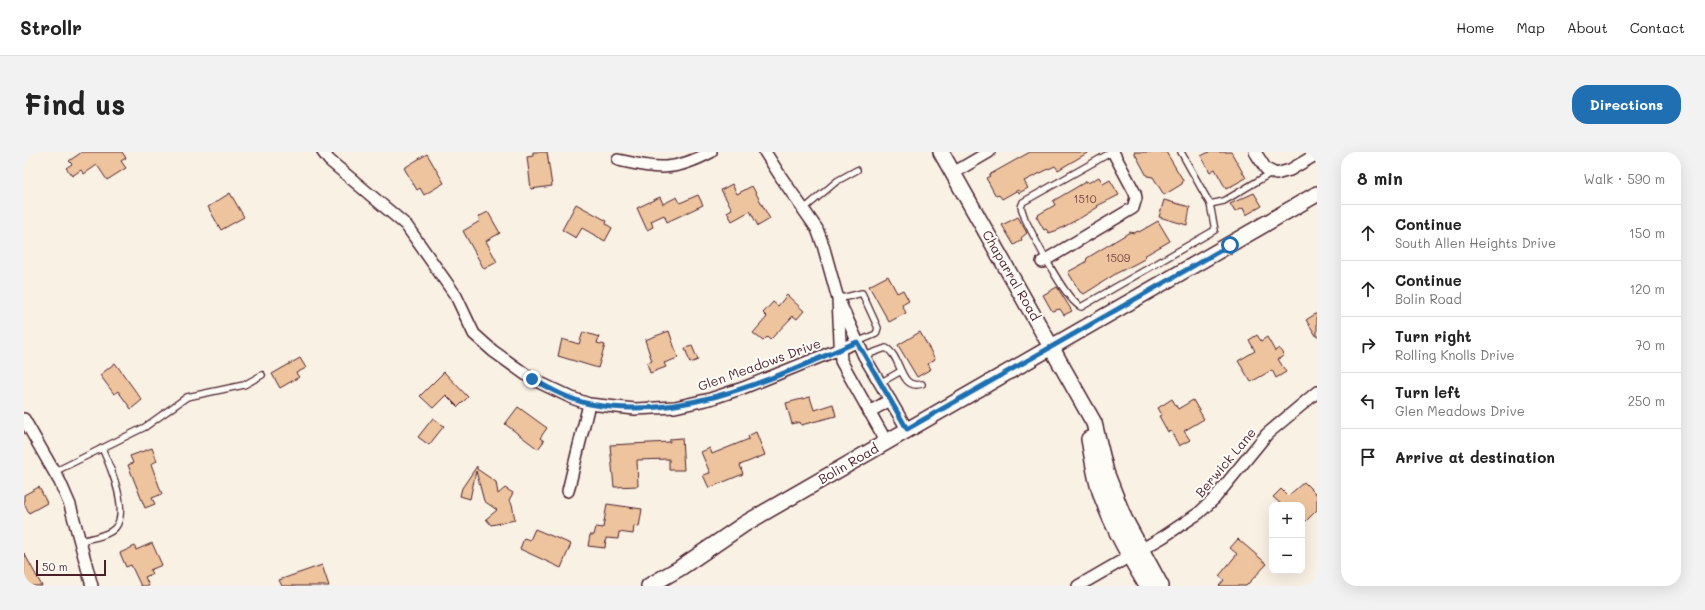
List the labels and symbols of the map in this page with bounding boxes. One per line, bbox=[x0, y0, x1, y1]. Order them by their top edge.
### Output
house number: 1510 bbox=[1073, 191, 1097, 206]
street label: Chaparral Road bbox=[979, 227, 1045, 323]
route start bbox=[1221, 236, 1239, 254]
house number: 1509 bbox=[1106, 250, 1131, 265]
street label: Glen Meadows Drive bbox=[695, 334, 823, 394]
route end bbox=[523, 370, 541, 388]
street label: Berwick Lane bbox=[1191, 424, 1259, 500]
street label: Bolin Road bbox=[815, 439, 881, 487]
scale bar bbox=[36, 558, 106, 577]

